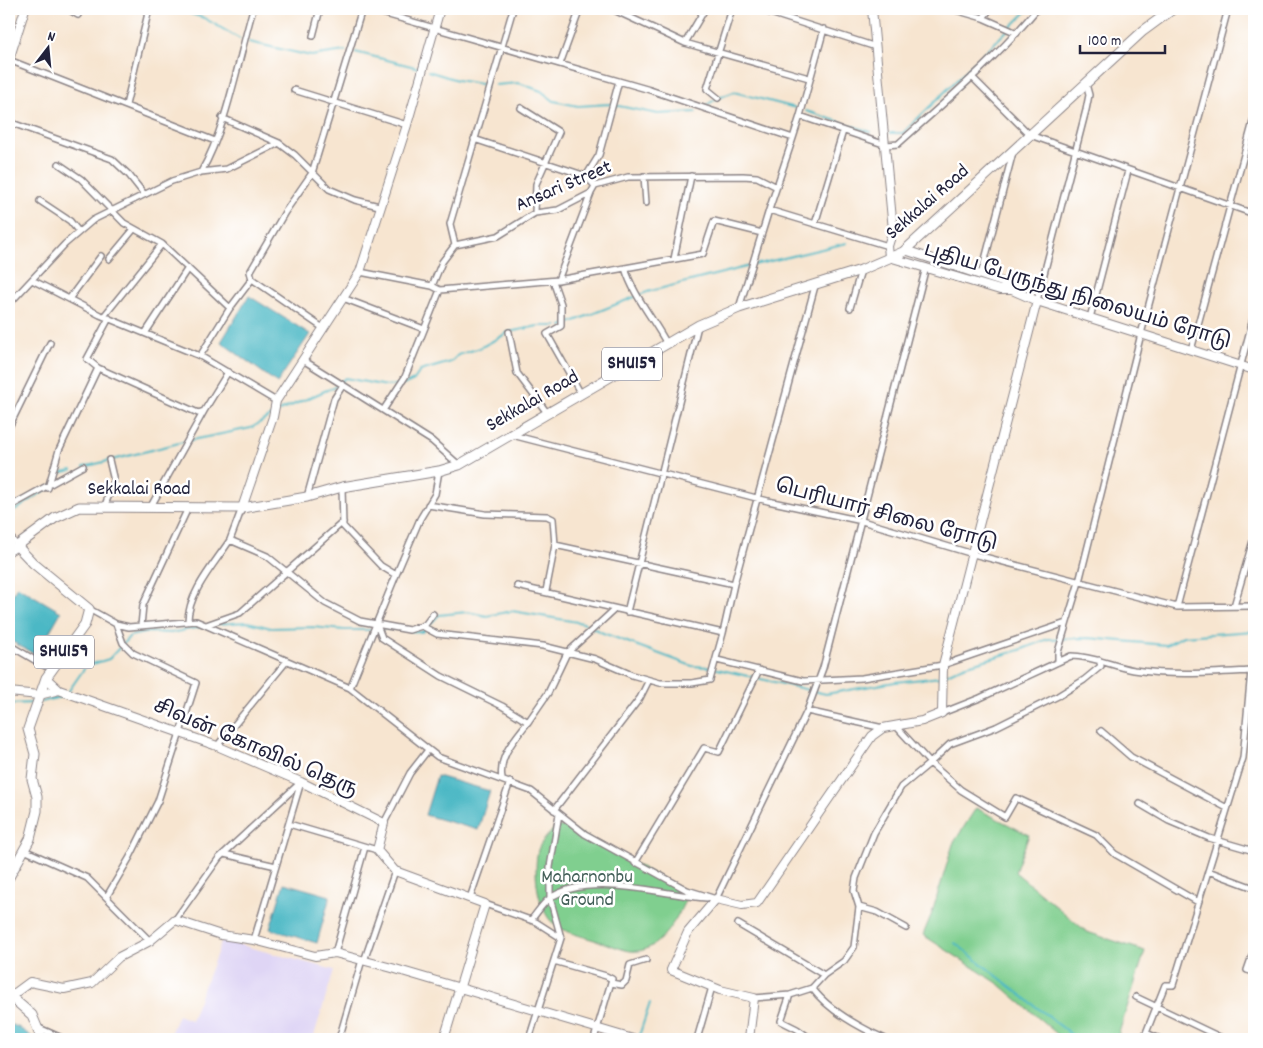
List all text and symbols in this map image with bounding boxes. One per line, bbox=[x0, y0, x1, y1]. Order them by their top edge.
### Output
north arrow bbox=[22, 22, 72, 72]
scale bar bbox=[1080, 22, 1166, 54]
text: N bbox=[45, 27, 57, 48]
text: 100 m bbox=[1088, 31, 1121, 53]
street label: Ansari Street bbox=[511, 154, 617, 220]
street label: Sekkalai Road bbox=[880, 159, 976, 247]
street label: புதிய பேருந்து நிலையம் ரோடு bbox=[920, 237, 1234, 357]
road number: SHU159 bbox=[602, 348, 662, 380]
street label: Sekkalai Road bbox=[481, 364, 585, 440]
street label: பெரியார் சிலை ரோடு bbox=[772, 473, 1000, 559]
street label: Sekkalai Road bbox=[87, 476, 191, 504]
road number: SHU159 bbox=[34, 636, 94, 669]
street label: சிவன் கோவில் தெரு bbox=[149, 693, 361, 805]
park label: Maharnonbu Ground bbox=[541, 864, 633, 915]

